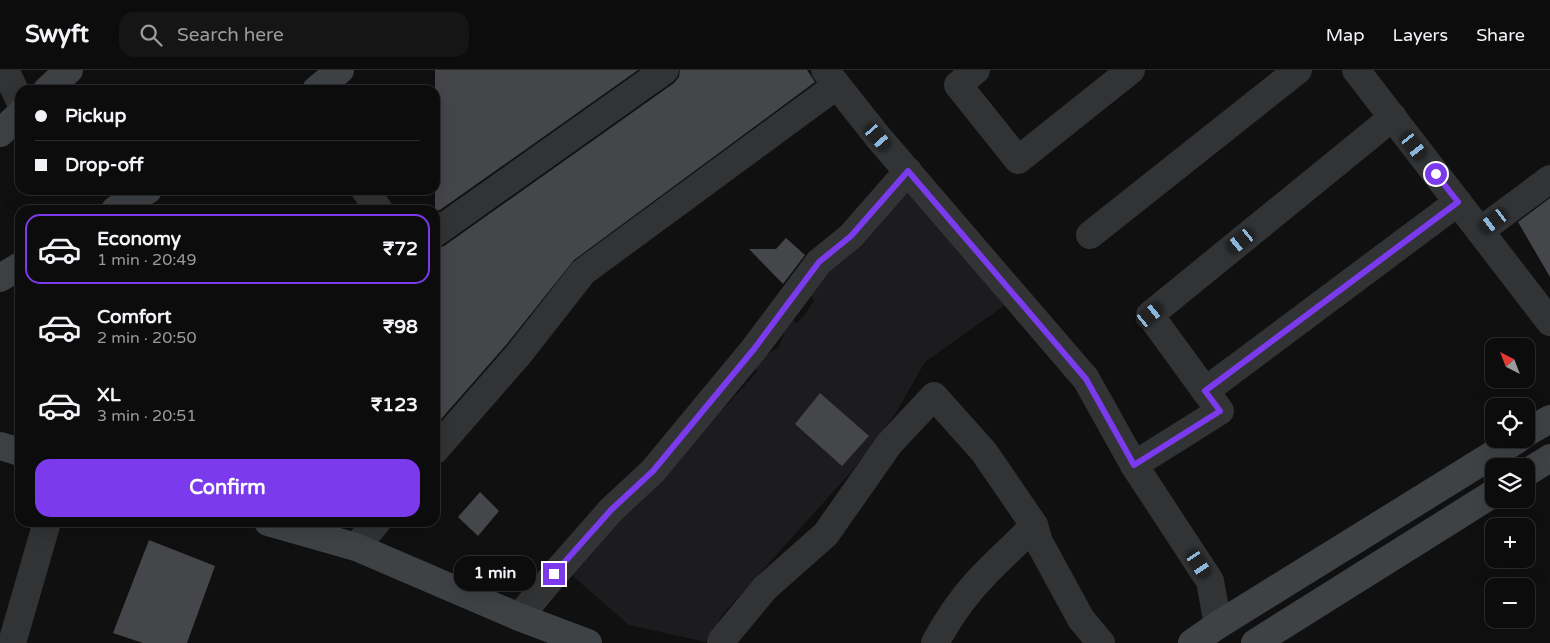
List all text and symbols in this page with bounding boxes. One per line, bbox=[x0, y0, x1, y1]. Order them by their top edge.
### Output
search box bbox=[119, 12, 469, 57]
text: Swyft bbox=[25, 20, 89, 49]
icon: search bbox=[137, 21, 165, 49]
text: Search here bbox=[177, 24, 284, 46]
text: Map bbox=[1326, 24, 1365, 46]
text: Layers bbox=[1393, 24, 1448, 46]
text: Share bbox=[1476, 24, 1525, 46]
text: Pickup bbox=[65, 105, 126, 127]
car bbox=[862, 121, 893, 153]
car bbox=[1398, 130, 1429, 162]
text: Drop-off bbox=[65, 154, 144, 176]
route start bbox=[1425, 163, 1447, 185]
car bbox=[1477, 206, 1510, 236]
car bbox=[1224, 226, 1257, 256]
icon: car bbox=[37, 227, 82, 272]
text: Economy bbox=[97, 228, 181, 250]
text: ₹72 bbox=[383, 238, 418, 260]
text: 1 min · 20:49 bbox=[97, 250, 196, 270]
car bbox=[1133, 300, 1166, 330]
icon: car bbox=[37, 305, 82, 350]
text: Comfort bbox=[97, 306, 171, 328]
text: ₹98 bbox=[383, 316, 418, 338]
text: 2 min · 20:50 bbox=[97, 328, 196, 348]
north arrow bbox=[1485, 338, 1535, 388]
map controls bbox=[1485, 338, 1535, 628]
icon: car bbox=[37, 383, 82, 428]
text: XL bbox=[97, 384, 121, 406]
text: ₹123 bbox=[371, 394, 418, 416]
button: locate bbox=[1485, 398, 1535, 448]
text: 3 min · 20:51 bbox=[97, 406, 196, 426]
button: layers bbox=[1485, 458, 1535, 508]
button: Confirm bbox=[35, 459, 420, 517]
button: + bbox=[1485, 518, 1535, 568]
car bbox=[1184, 547, 1213, 581]
callout: 1 min bbox=[454, 556, 536, 592]
text: 1 min bbox=[474, 563, 516, 583]
route end bbox=[543, 563, 565, 585]
button: − bbox=[1485, 578, 1535, 628]

